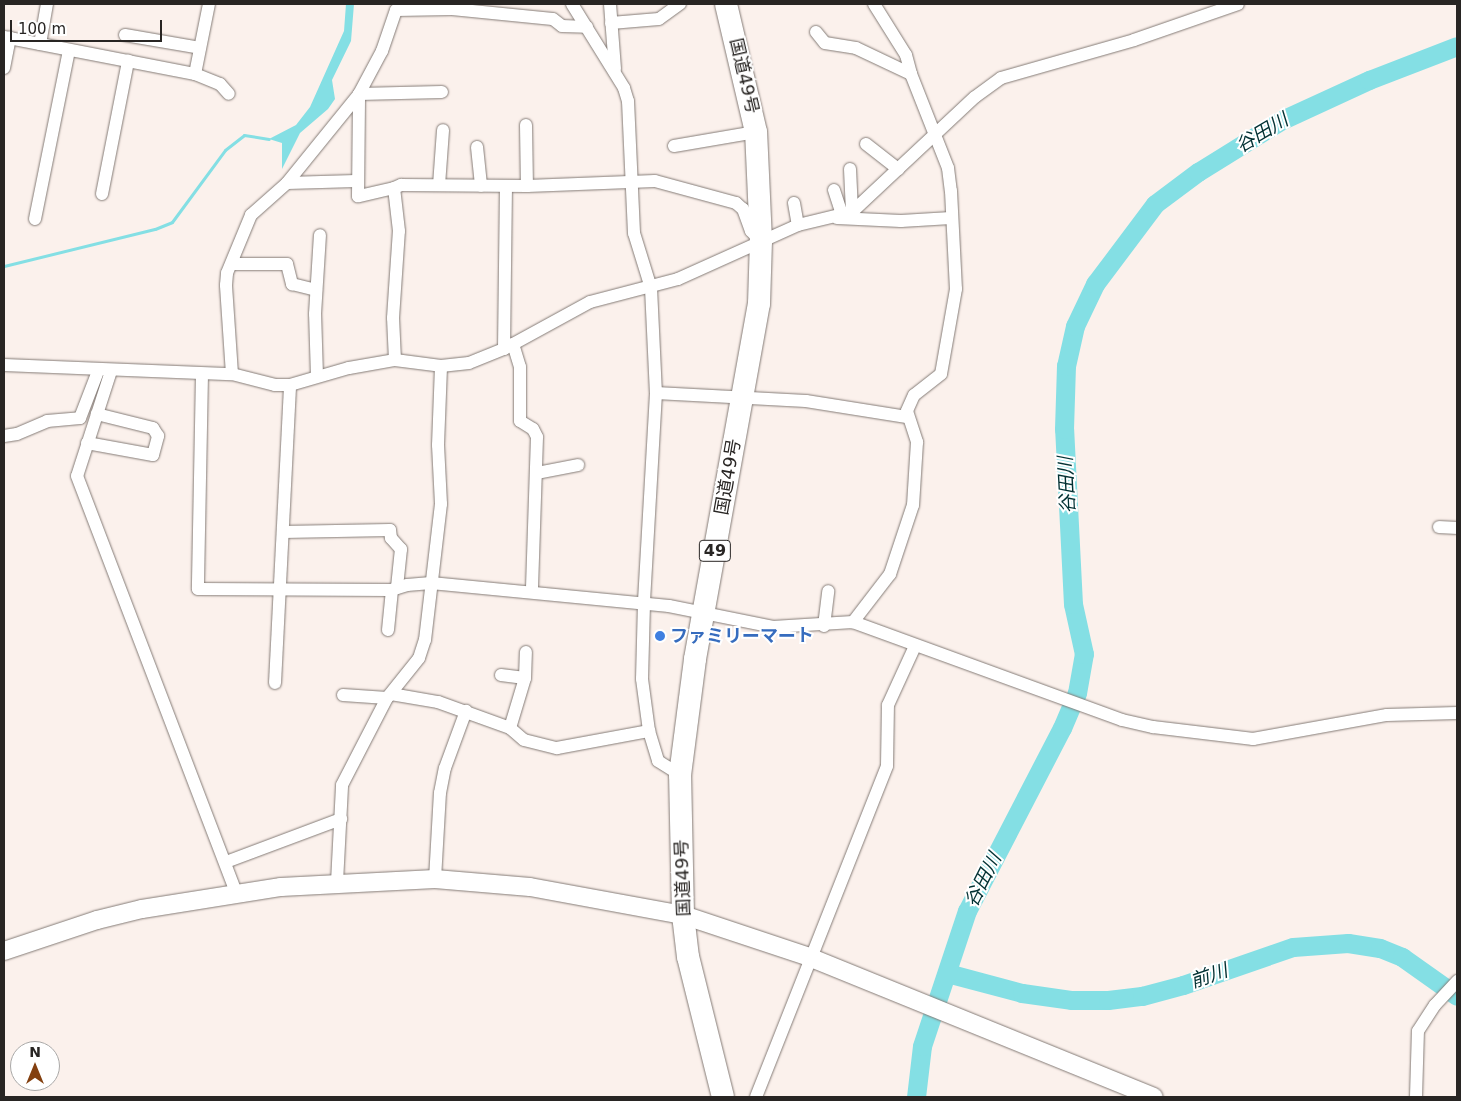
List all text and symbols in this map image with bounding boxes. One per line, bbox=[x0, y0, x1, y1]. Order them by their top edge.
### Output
scale bar bbox=[12, 10, 165, 42]
text: 100 m bbox=[18, 20, 66, 38]
street label: 国道49号 bbox=[725, 36, 763, 116]
water label: 谷田川 bbox=[1232, 109, 1292, 157]
street label: 国道49号 bbox=[711, 437, 745, 517]
water label: 谷田川 bbox=[1054, 456, 1080, 514]
road number: 49 bbox=[699, 538, 731, 564]
place label: ファミリーマート bbox=[670, 625, 814, 647]
marker: ファミリーマート bbox=[654, 630, 666, 642]
street label: 国道49号 bbox=[671, 839, 695, 917]
water label: 谷田川 bbox=[960, 849, 1006, 911]
water label: 前川 bbox=[1187, 959, 1231, 993]
north arrow bbox=[10, 1041, 60, 1091]
text: N bbox=[29, 1044, 41, 1060]

